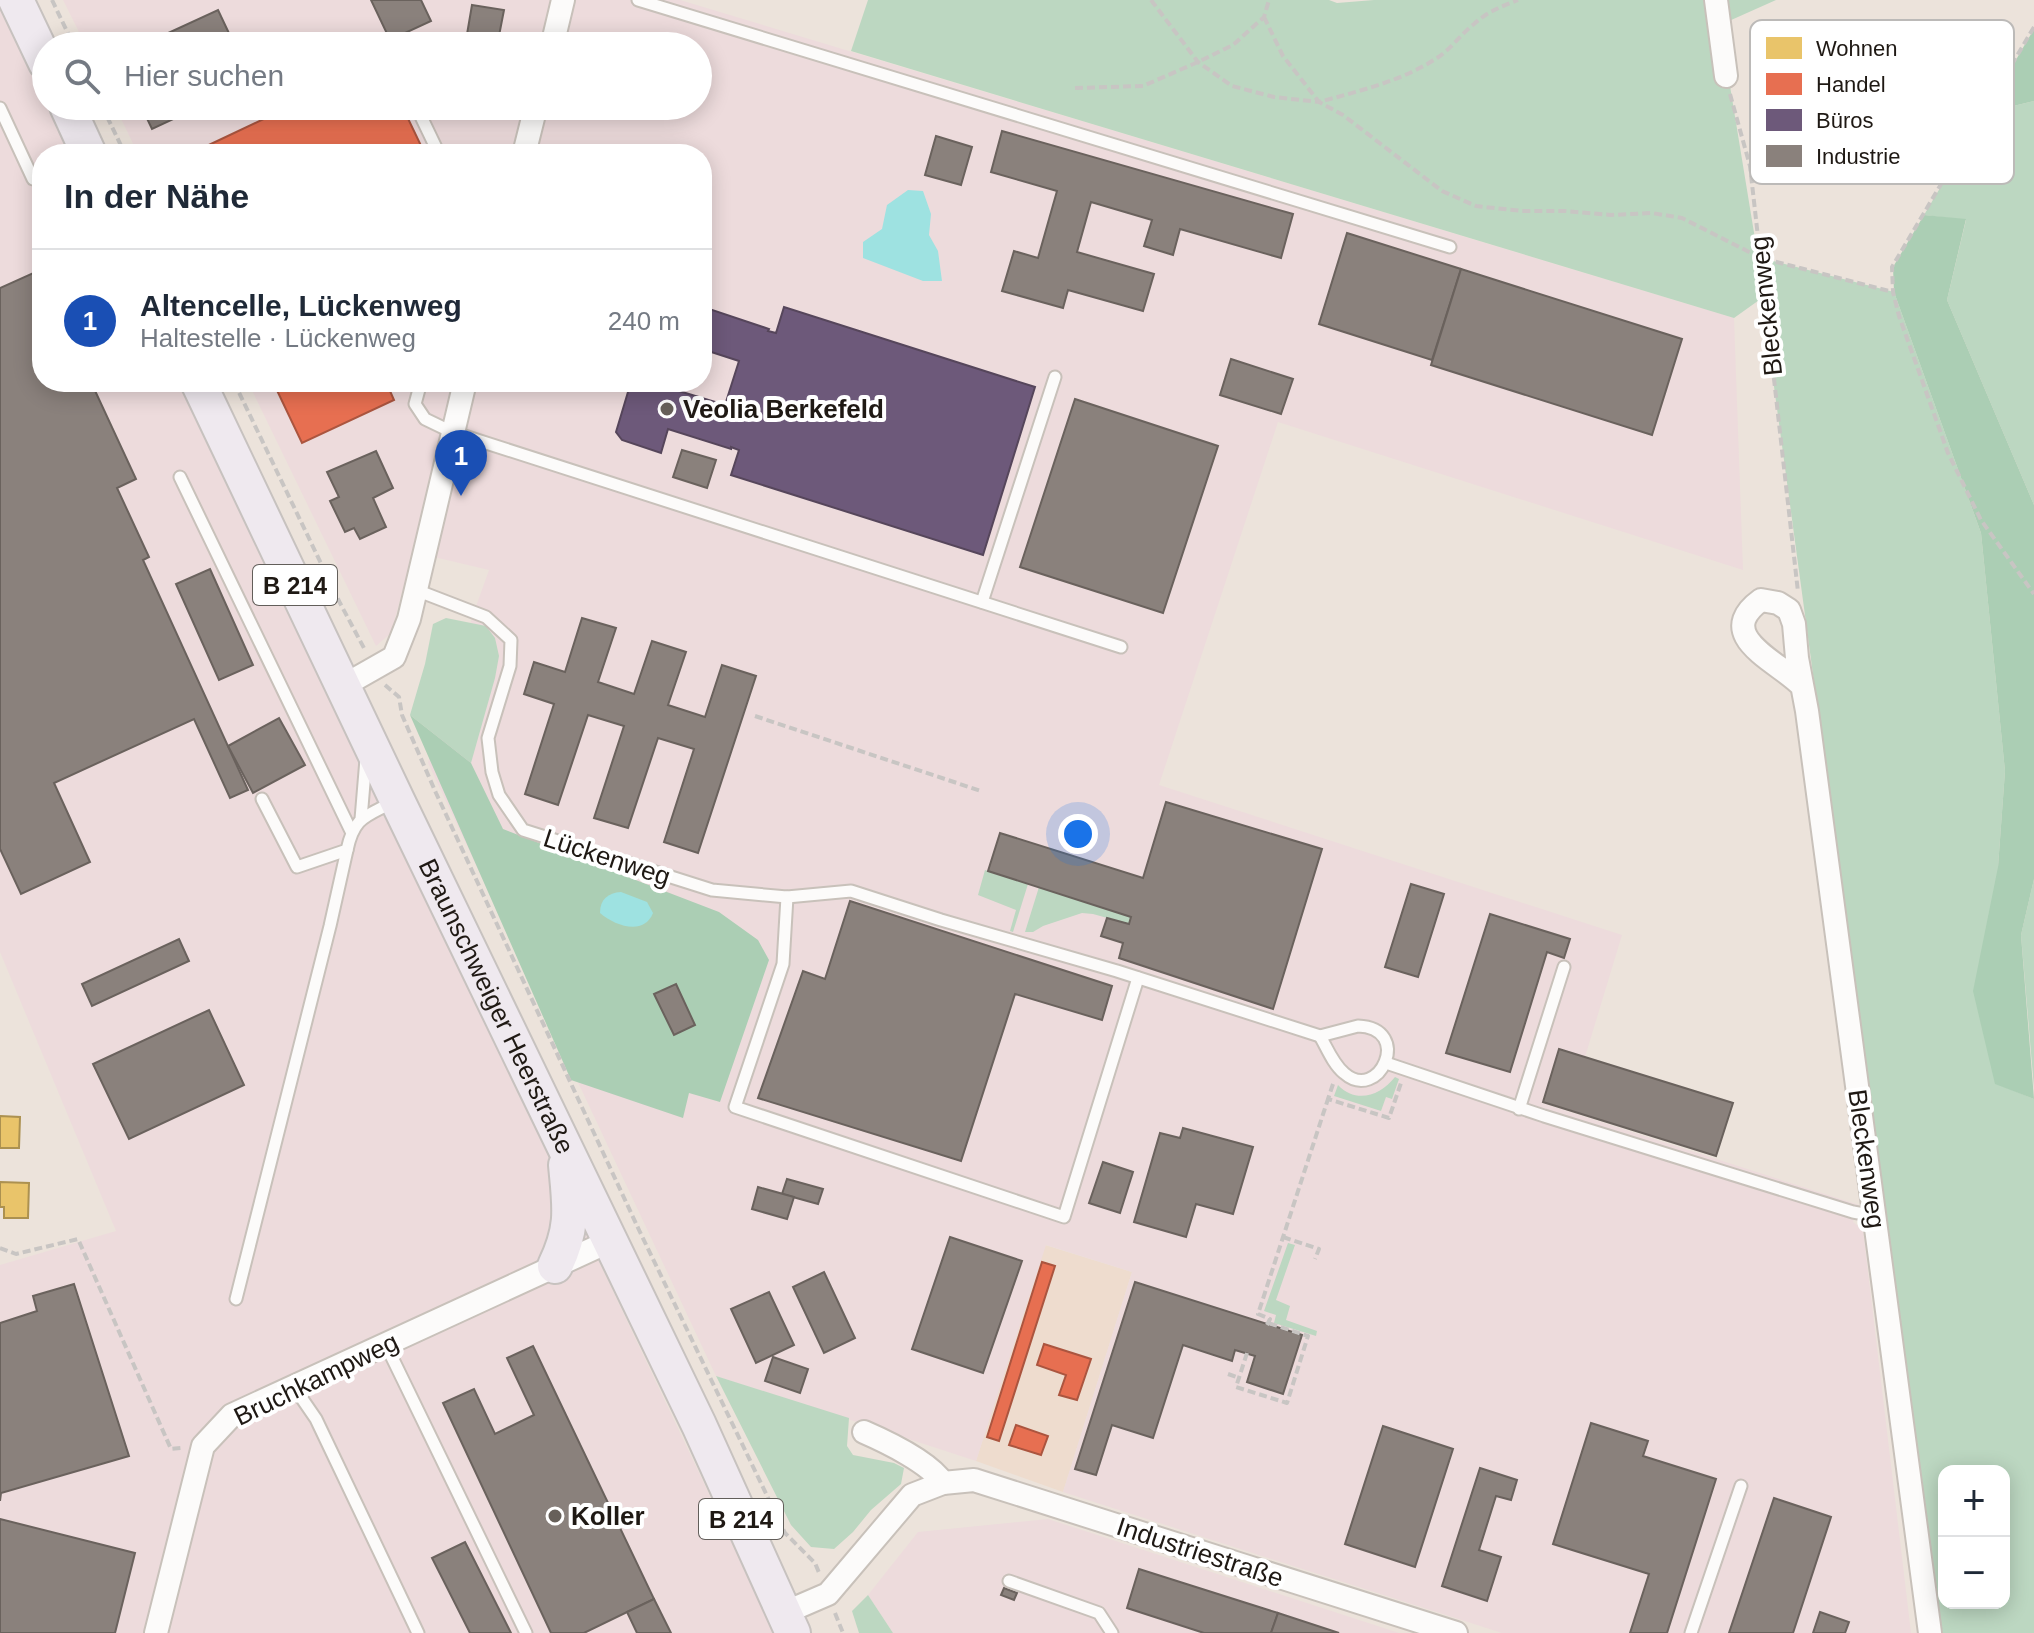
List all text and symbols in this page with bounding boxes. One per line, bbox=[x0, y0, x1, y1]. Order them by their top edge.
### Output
legend bbox=[1750, 20, 2014, 184]
search box bbox=[32, 32, 712, 120]
text: Wohnen bbox=[1816, 36, 1898, 61]
icon: search bbox=[60, 54, 104, 98]
text: Hier suchen bbox=[124, 59, 284, 92]
text: Handel bbox=[1816, 72, 1886, 97]
text: Büros bbox=[1816, 108, 1873, 133]
text: Industrie bbox=[1816, 144, 1900, 169]
text: In der Nähe bbox=[64, 177, 249, 215]
street label: Bleckenweg bbox=[1744, 235, 1788, 377]
text: Altencelle, Lückenweg bbox=[140, 289, 462, 322]
text: 1 bbox=[83, 306, 97, 336]
text: 240 m bbox=[608, 306, 680, 336]
text: Haltestelle · Lückenweg bbox=[140, 323, 416, 353]
place label: Veolia Berkefeld bbox=[683, 394, 884, 424]
marker: Veolia Berkefeld bbox=[658, 400, 676, 418]
pin: 1 bbox=[435, 430, 487, 496]
road number: B 214 bbox=[253, 565, 337, 605]
your location bbox=[1058, 814, 1098, 854]
street label: Lückenweg bbox=[540, 822, 674, 892]
street label: Braunschweiger Heerstraße bbox=[413, 854, 581, 1159]
street label: Bleckenweg bbox=[1842, 1087, 1892, 1231]
street label: Bruchkampweg bbox=[229, 1326, 403, 1432]
map controls bbox=[1938, 1465, 2010, 1609]
button: + bbox=[1938, 1465, 2010, 1537]
road number: B 214 bbox=[699, 1499, 783, 1539]
place label: Koller bbox=[571, 1501, 645, 1531]
marker: Koller bbox=[546, 1507, 564, 1525]
street label: Industriestraße bbox=[1113, 1511, 1287, 1593]
button: − bbox=[1938, 1537, 2010, 1609]

